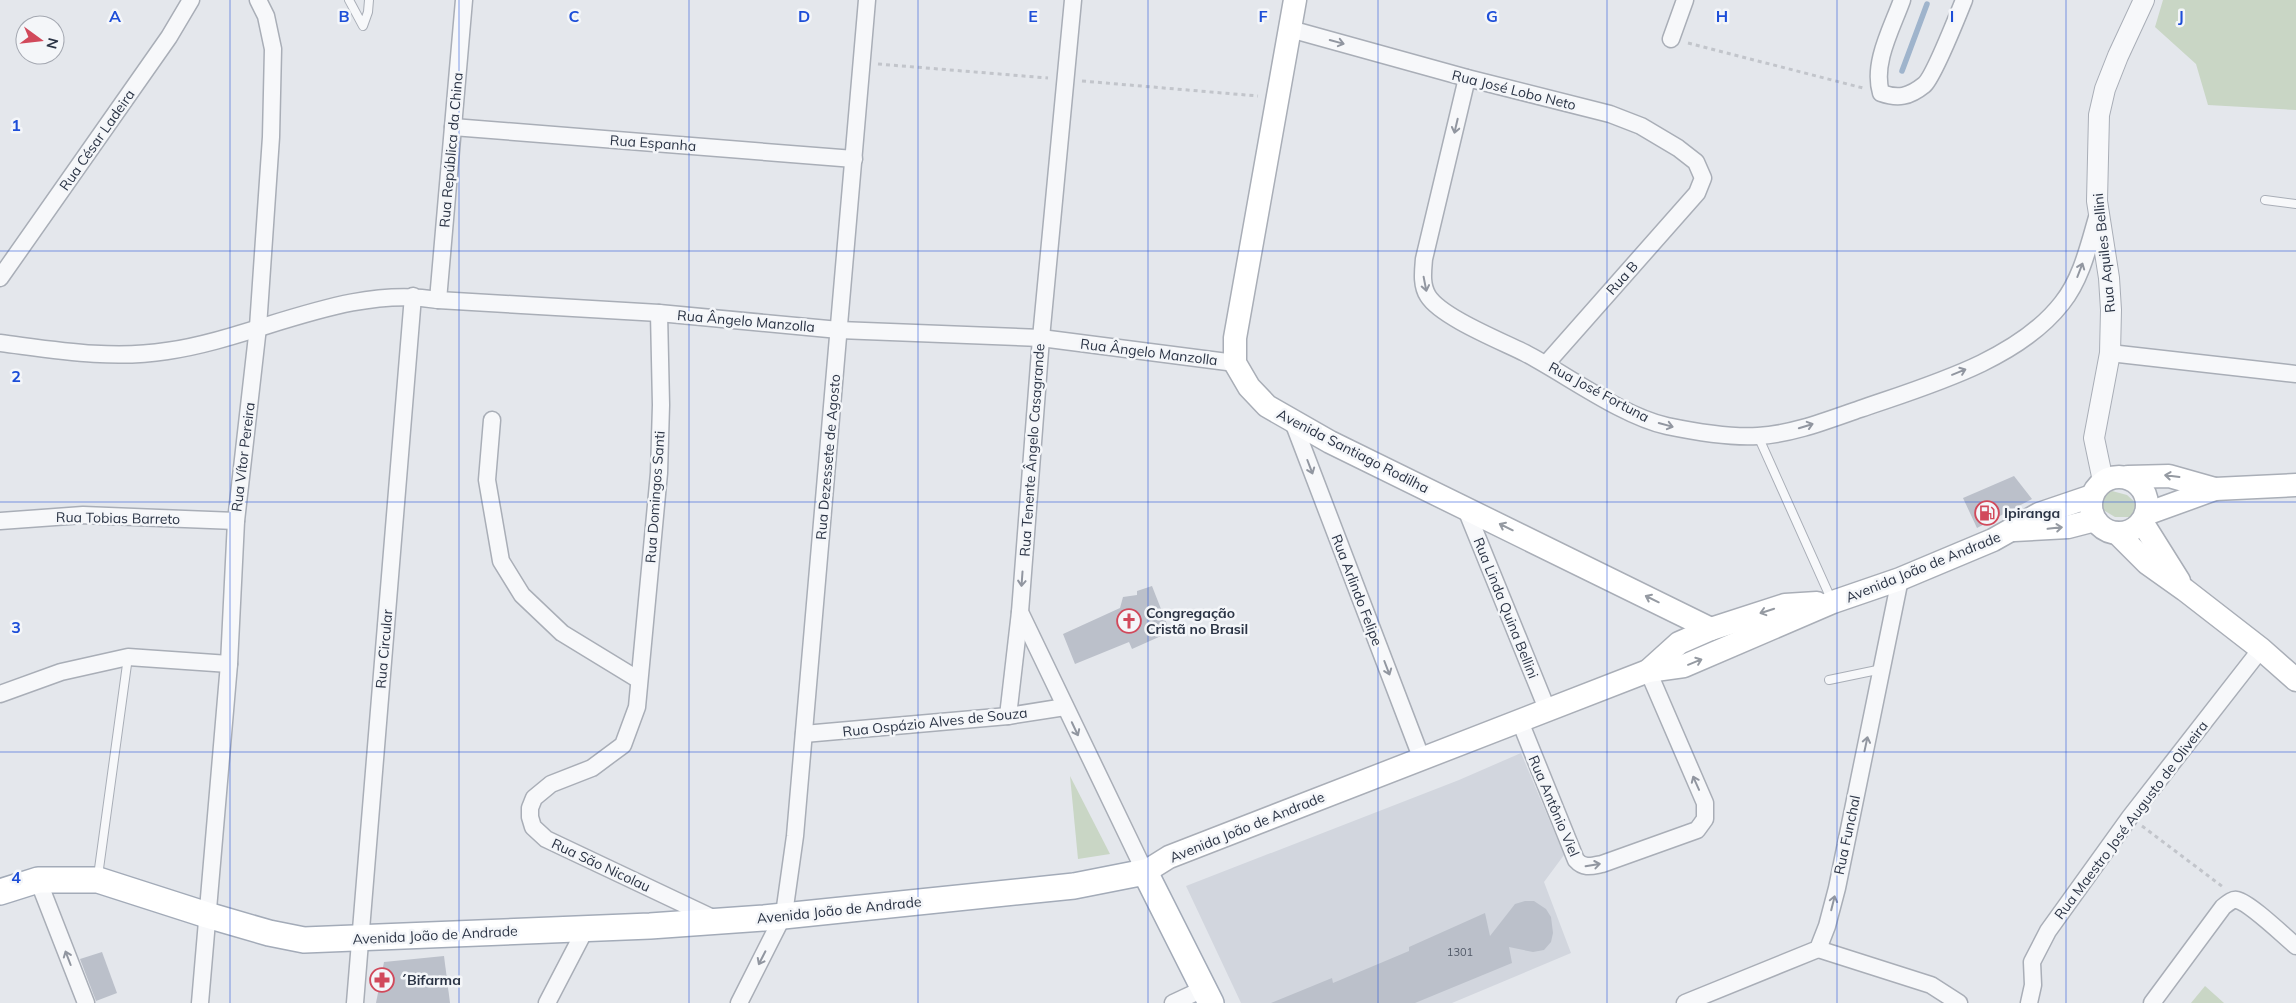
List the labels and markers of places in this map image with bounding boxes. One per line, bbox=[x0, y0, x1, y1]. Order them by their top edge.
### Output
fuel station icon: Ipiranga bbox=[1974, 500, 2000, 526]
place label: Ipiranga bbox=[2004, 504, 2060, 522]
place label: Congregação Cristã no Brasil bbox=[1146, 604, 1248, 638]
church icon: Congregação Cristã no Brasil bbox=[1116, 608, 1142, 634]
pharmacy icon: ´Bifarma bbox=[369, 967, 395, 993]
place label: ´Bifarma bbox=[400, 971, 461, 989]

